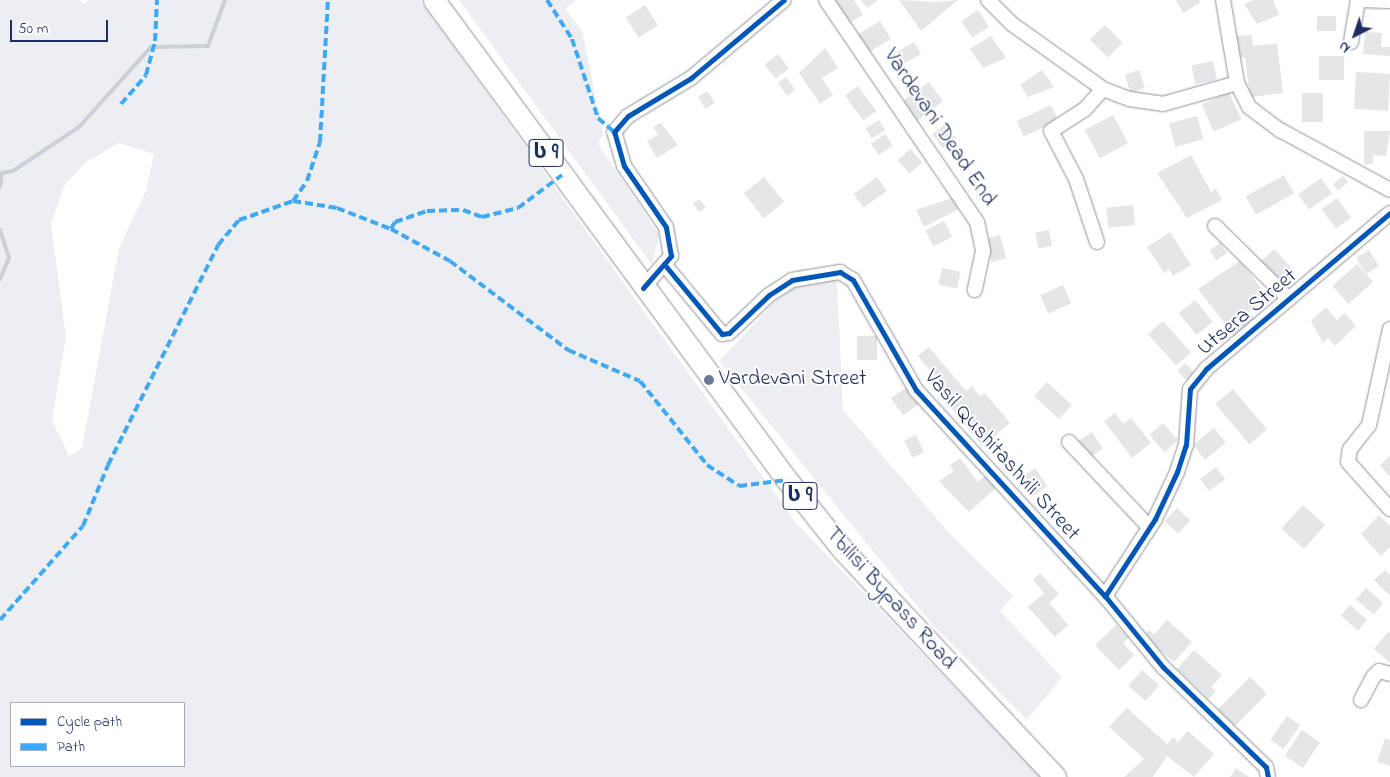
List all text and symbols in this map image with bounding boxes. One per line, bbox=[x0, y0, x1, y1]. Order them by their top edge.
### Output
scale bar bbox=[12, 10, 110, 42]
north arrow bbox=[1330, 10, 1380, 60]
text: 50 m bbox=[18, 18, 48, 40]
text: N bbox=[1334, 36, 1355, 58]
street label: Vardevani Dead End bbox=[877, 44, 1001, 212]
road number: ს 9 bbox=[528, 134, 564, 172]
street label: Utsera Street bbox=[1193, 264, 1303, 362]
street label: Vasil Qushitashvili Street bbox=[917, 365, 1085, 547]
place label: Vardevani Street bbox=[719, 367, 866, 393]
marker: Vardevani Street bbox=[703, 374, 715, 386]
road number: ს 9 bbox=[782, 478, 818, 514]
street label: Tbilisi Bypass Road bbox=[819, 522, 961, 676]
legend bbox=[10, 702, 185, 767]
text: Cycle path bbox=[57, 711, 122, 733]
text: Path bbox=[57, 736, 85, 758]

